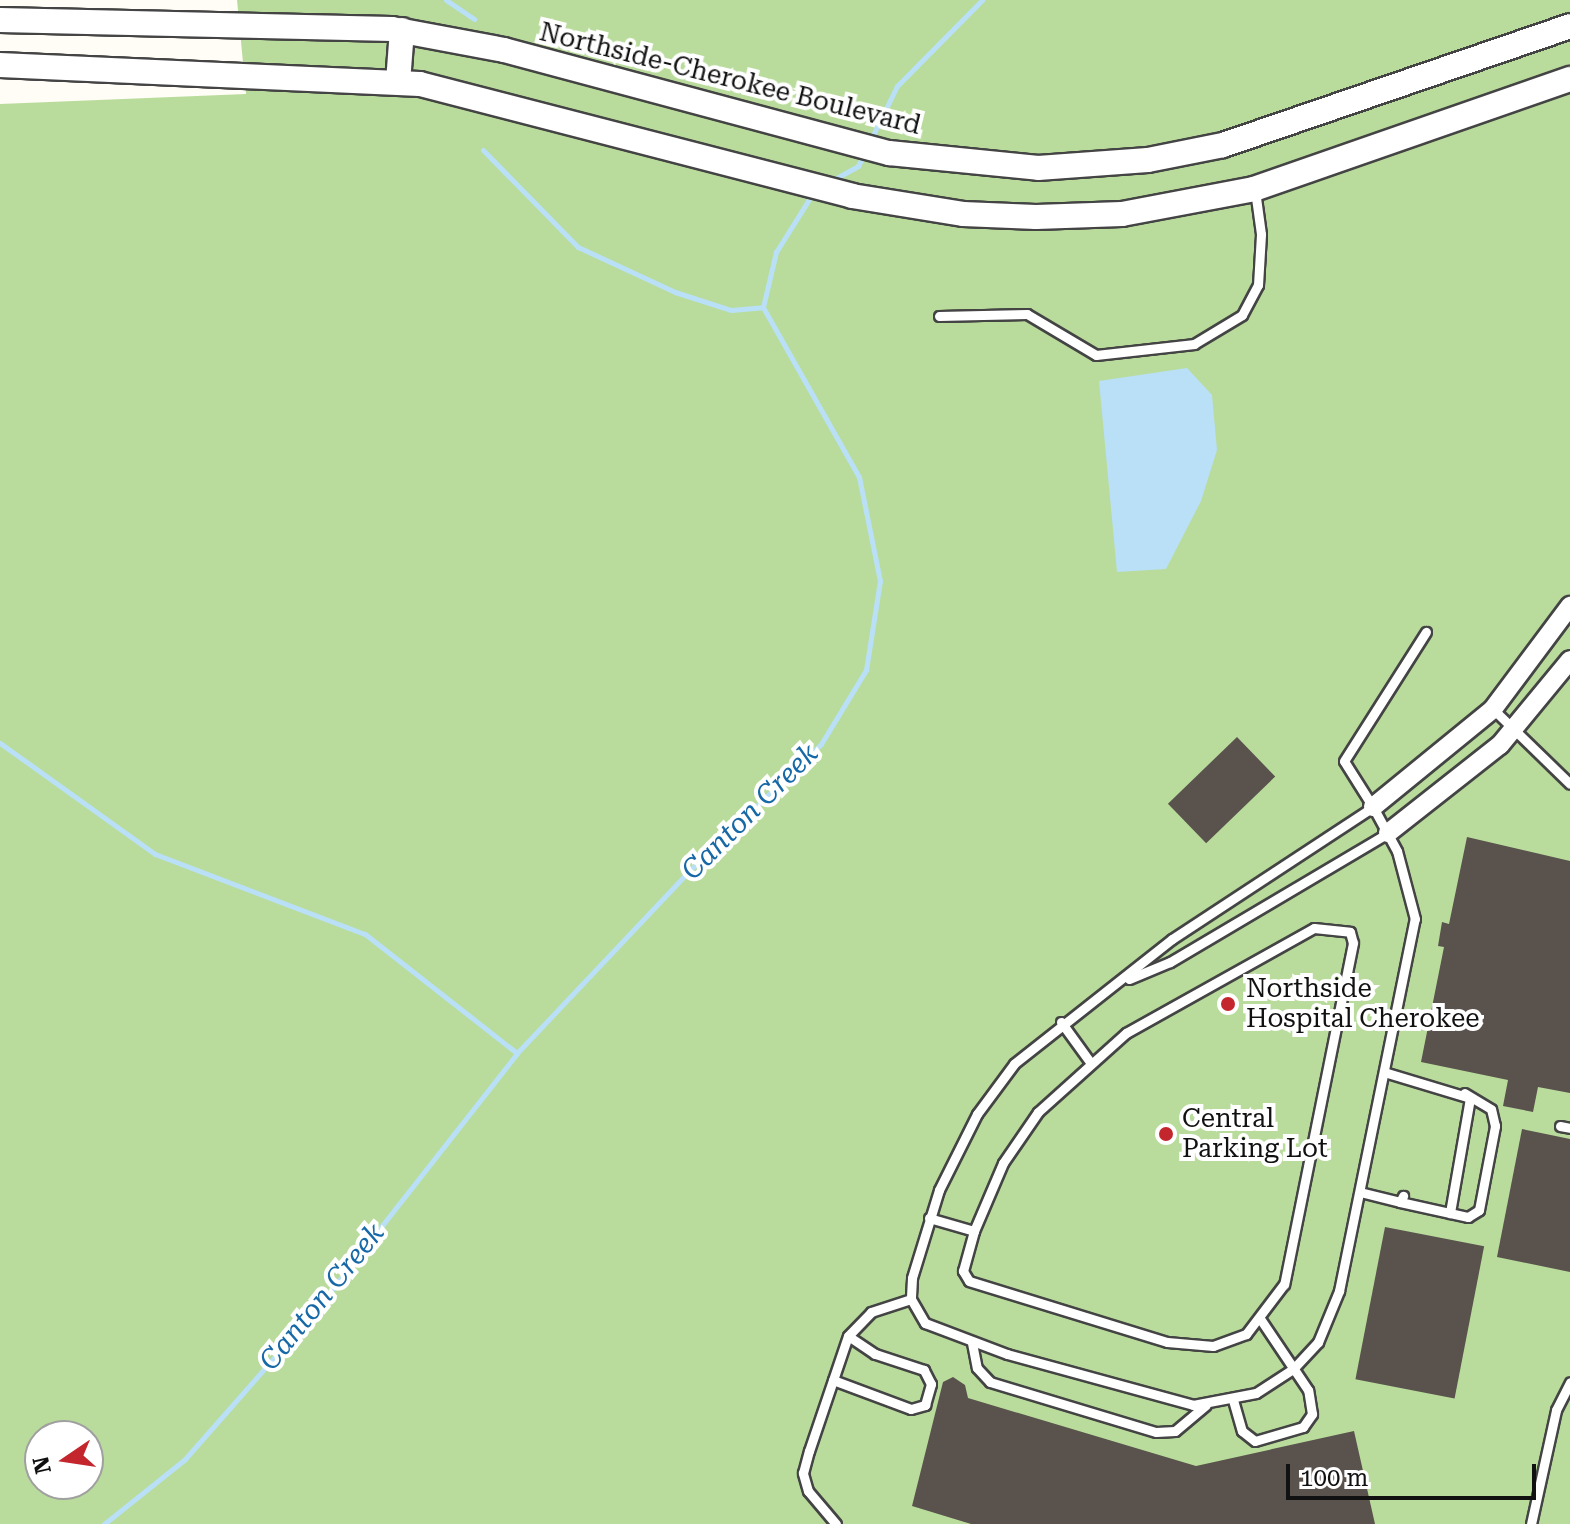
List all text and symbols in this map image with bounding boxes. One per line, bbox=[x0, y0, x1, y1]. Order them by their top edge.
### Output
street label: Northside-Cherokee Boulevard bbox=[536, 16, 924, 142]
water label: Canton Creek bbox=[675, 737, 825, 887]
place label: Northside Hospital Cherokee bbox=[1246, 973, 1480, 1034]
marker: Northside Hospital Cherokee bbox=[1217, 993, 1239, 1015]
place label: Central Parking Lot bbox=[1182, 1103, 1328, 1164]
marker: Central Parking Lot bbox=[1157, 1125, 1175, 1143]
water label: Canton Creek bbox=[253, 1217, 391, 1377]
north arrow bbox=[24, 1420, 104, 1500]
scale bar bbox=[1290, 1448, 1540, 1498]
text: N bbox=[28, 1454, 56, 1476]
text: 100 m bbox=[1300, 1464, 1368, 1492]

